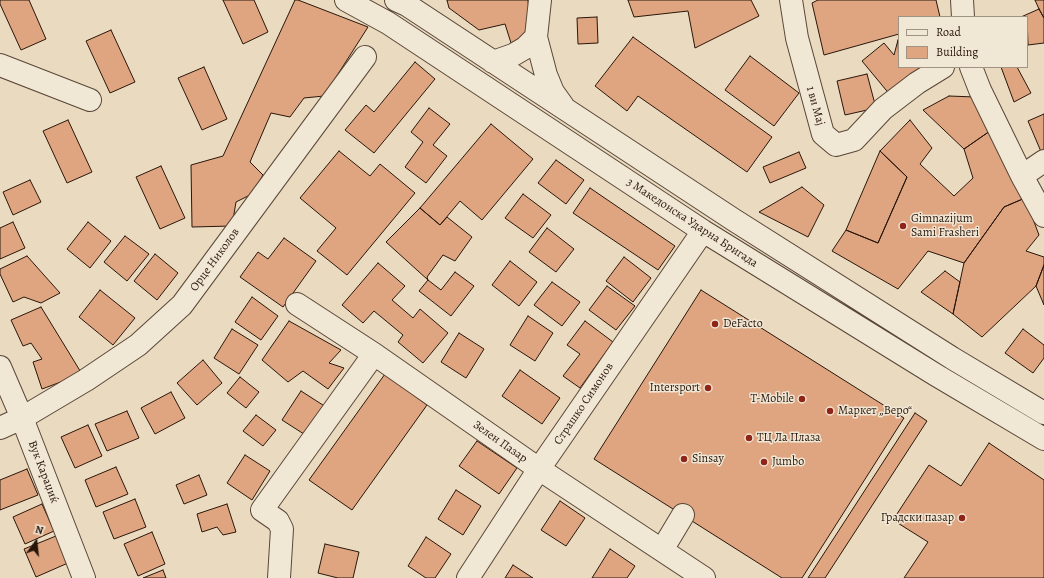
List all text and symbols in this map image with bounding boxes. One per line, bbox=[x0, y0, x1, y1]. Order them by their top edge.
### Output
legend bbox=[898, 16, 1028, 68]
text: Road bbox=[936, 24, 961, 40]
text: Building bbox=[936, 44, 978, 60]
street label: 1 ви Мај bbox=[803, 85, 827, 127]
street label: 3 Македонска Ударна Бригада bbox=[624, 175, 760, 271]
place label: Gimnazijum Sami Frasheri bbox=[911, 212, 979, 240]
marker: Gimnazijum Sami Frasheri bbox=[898, 221, 908, 231]
street label: Орце Николов bbox=[187, 225, 243, 295]
place label: DeFacto bbox=[723, 317, 763, 331]
marker: DeFacto bbox=[710, 319, 720, 329]
street label: Страшко Симонов bbox=[551, 360, 617, 448]
place label: Intersport bbox=[650, 381, 700, 395]
marker: Intersport bbox=[703, 383, 713, 393]
place label: T-Mobile bbox=[750, 392, 794, 406]
marker: T-Mobile bbox=[797, 394, 807, 404]
place label: Маркет „Веро“ bbox=[838, 404, 912, 418]
marker: Маркет „Веро“ bbox=[825, 406, 835, 416]
street label: Зелен Пазар bbox=[470, 418, 530, 466]
place label: ТЦ Ла Плаза bbox=[757, 431, 821, 445]
marker: ТЦ Ла Плаза bbox=[744, 433, 754, 443]
street label: Вук Караџиќ bbox=[24, 439, 62, 505]
place label: Sinsay bbox=[692, 452, 724, 466]
marker: Sinsay bbox=[679, 454, 689, 464]
place label: Jumbo bbox=[772, 455, 804, 469]
marker: Jumbo bbox=[759, 457, 769, 467]
place label: Градски пазар bbox=[881, 511, 954, 525]
marker: Градски пазар bbox=[957, 513, 967, 523]
north arrow bbox=[16, 522, 56, 562]
text: N bbox=[33, 522, 45, 538]

